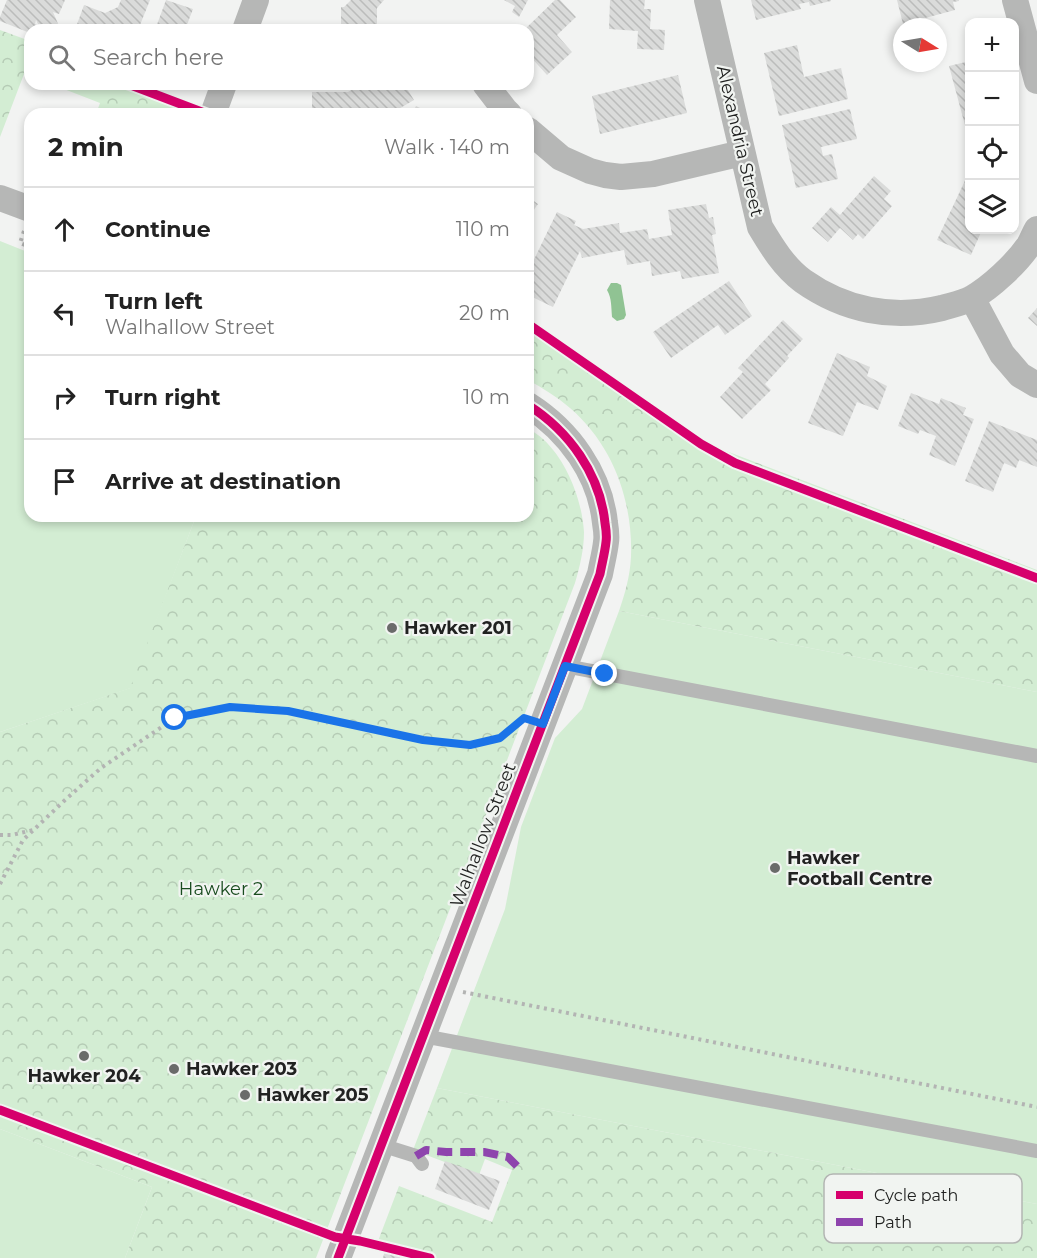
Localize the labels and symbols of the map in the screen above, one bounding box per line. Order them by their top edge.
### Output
north arrow [893,18,947,72]
street label: Alexandria Street [712,63,768,219]
place label: Hawker 201 [404,617,512,639]
marker: Hawker 201 [385,621,399,635]
route end [591,660,617,686]
route start [161,704,187,730]
street label: Walhallow Street [445,760,521,910]
place label: Hawker Football Centre [787,847,932,890]
marker: Hawker Football Centre [768,861,782,875]
park label: Hawker 2 [179,878,263,900]
marker: Hawker 204 [77,1049,91,1063]
place label: Hawker 203 [186,1058,298,1080]
marker: Hawker 203 [167,1062,181,1076]
place label: Hawker 204 [27,1065,141,1087]
place label: Hawker 205 [257,1084,369,1106]
marker: Hawker 205 [238,1088,252,1102]
legend [824,1174,1022,1243]
text: Cycle path [874,1186,958,1205]
text: Path [874,1213,912,1232]

